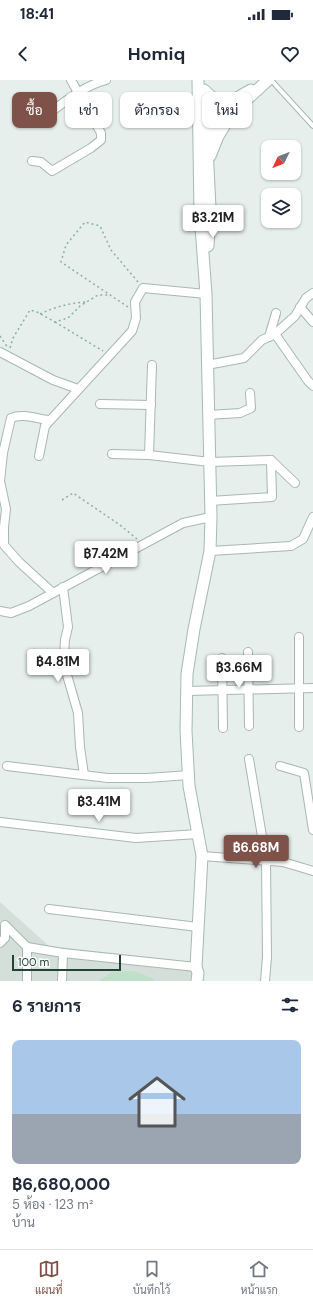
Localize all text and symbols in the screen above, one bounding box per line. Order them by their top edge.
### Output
text: 18:41 [20,4,54,24]
text: Homiq [128,42,185,66]
icon: back [12,43,34,65]
icon: heart [279,43,301,65]
chip: ซื้อ [12,92,57,128]
chip: เช่า [65,92,112,128]
chip: ตัวกรอง [120,92,194,128]
chip: ใหม่ [202,92,252,128]
north arrow [261,140,301,180]
map controls [261,140,301,228]
button: layers [261,188,301,228]
pin: ฿3.21M [180,205,246,239]
text: ฿3.21M [192,209,234,226]
pin: ฿7.42M [73,541,139,575]
text: ฿7.42M [84,545,128,562]
pin: ฿4.81M [25,649,91,683]
text: ฿4.81M [36,653,80,670]
pin: ฿3.66M [206,655,272,689]
text: ฿3.66M [216,659,262,676]
pin: ฿3.41M [66,789,132,823]
text: ฿3.41M [77,793,121,810]
pin: ฿6.68M [223,835,289,869]
text: ฿6.68M [233,839,279,856]
scale bar [12,953,121,972]
text: 100 m [18,955,49,969]
icon: filters [279,994,301,1016]
text: 6 รายการ [12,995,81,1017]
icon: home [121,1066,193,1138]
text: ฿6,680,000 [12,1173,110,1195]
text: 5 ห้อง · 123 m² [12,1196,93,1213]
text: บ้าน [12,1214,35,1231]
tab: แผนที่ [35,1258,63,1297]
tab: บันทึกไว้ [133,1258,170,1297]
tab: หน้าแรก [241,1258,278,1297]

